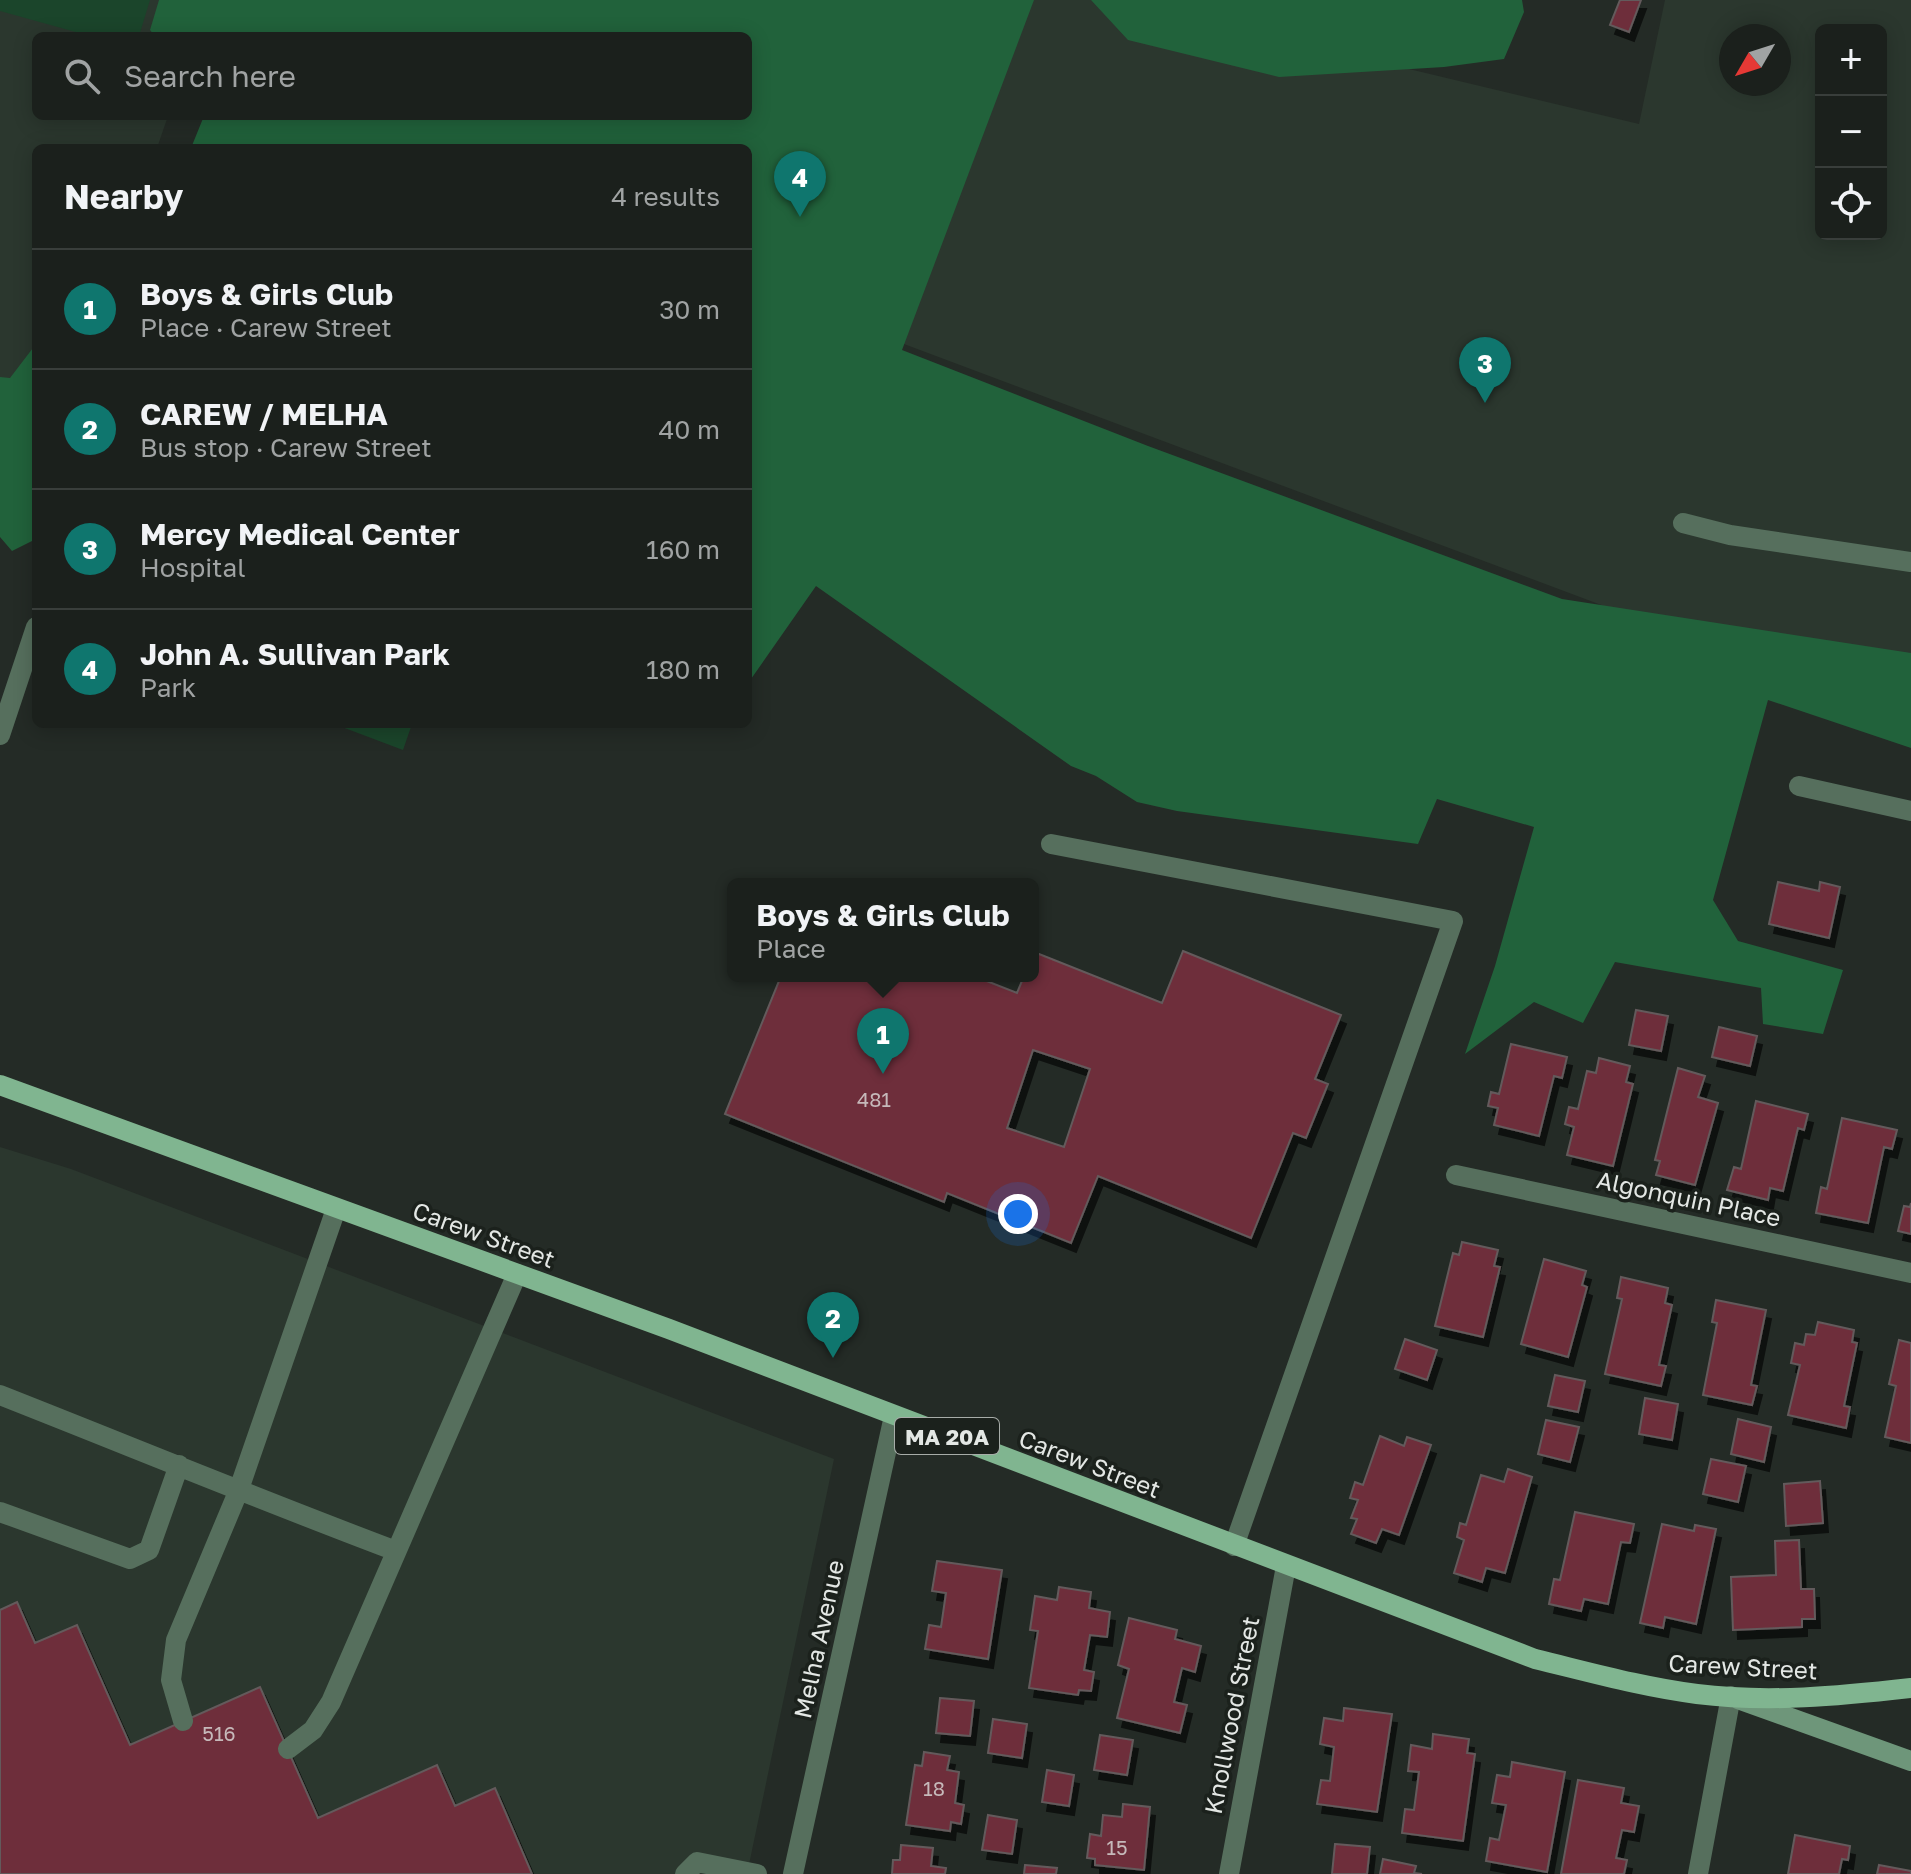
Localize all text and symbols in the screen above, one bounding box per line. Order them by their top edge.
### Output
north arrow [1719,24,1791,96]
map controls [1815,24,1887,240]
button: + [1815,24,1887,96]
search box [32,32,752,120]
icon: search [60,54,104,98]
text: Search here [124,58,296,94]
button: − [1815,96,1887,168]
pin: 4 [774,151,826,217]
button: locate [1815,168,1887,240]
text: Nearby [64,176,184,216]
text: 4 results [611,181,720,212]
text: Boys & Girls Club [140,276,393,312]
text: 1 [83,294,97,325]
text: 30 m [659,294,720,325]
text: Place · Carew Street [140,312,392,343]
pin: 3 [1459,337,1511,403]
text: CAREW / MELHA [140,396,388,432]
text: 2 [82,414,98,445]
text: 40 m [659,414,720,445]
text: Bus stop · Carew Street [140,432,432,463]
text: Mercy Medical Center [140,516,460,552]
text: 3 [82,534,98,565]
text: 160 m [646,534,720,565]
text: Hospital [140,552,246,583]
text: John A. Sullivan Park [140,636,450,672]
text: 4 [82,654,98,685]
text: 180 m [646,654,720,685]
text: Park [140,672,196,703]
popup [727,878,1039,982]
text: Boys & Girls Club [756,897,1010,933]
text: Place [756,933,826,964]
pin: 1 [857,1008,909,1074]
house number: 481 [857,1087,891,1111]
street label: Algonquin Place [1594,1164,1784,1232]
your location [998,1194,1038,1234]
street label: Carew Street [409,1195,559,1273]
pin: 2 [807,1292,859,1358]
road number: MA 20A [895,1418,999,1454]
street label: Carew Street [1015,1423,1165,1503]
street label: Melha Avenue [787,1557,849,1721]
street label: Knollwood Street [1198,1614,1264,1816]
street label: Carew Street [1668,1648,1818,1684]
house number: 516 [202,1721,236,1745]
house number: 18 [923,1776,945,1800]
house number: 15 [1106,1835,1128,1859]

